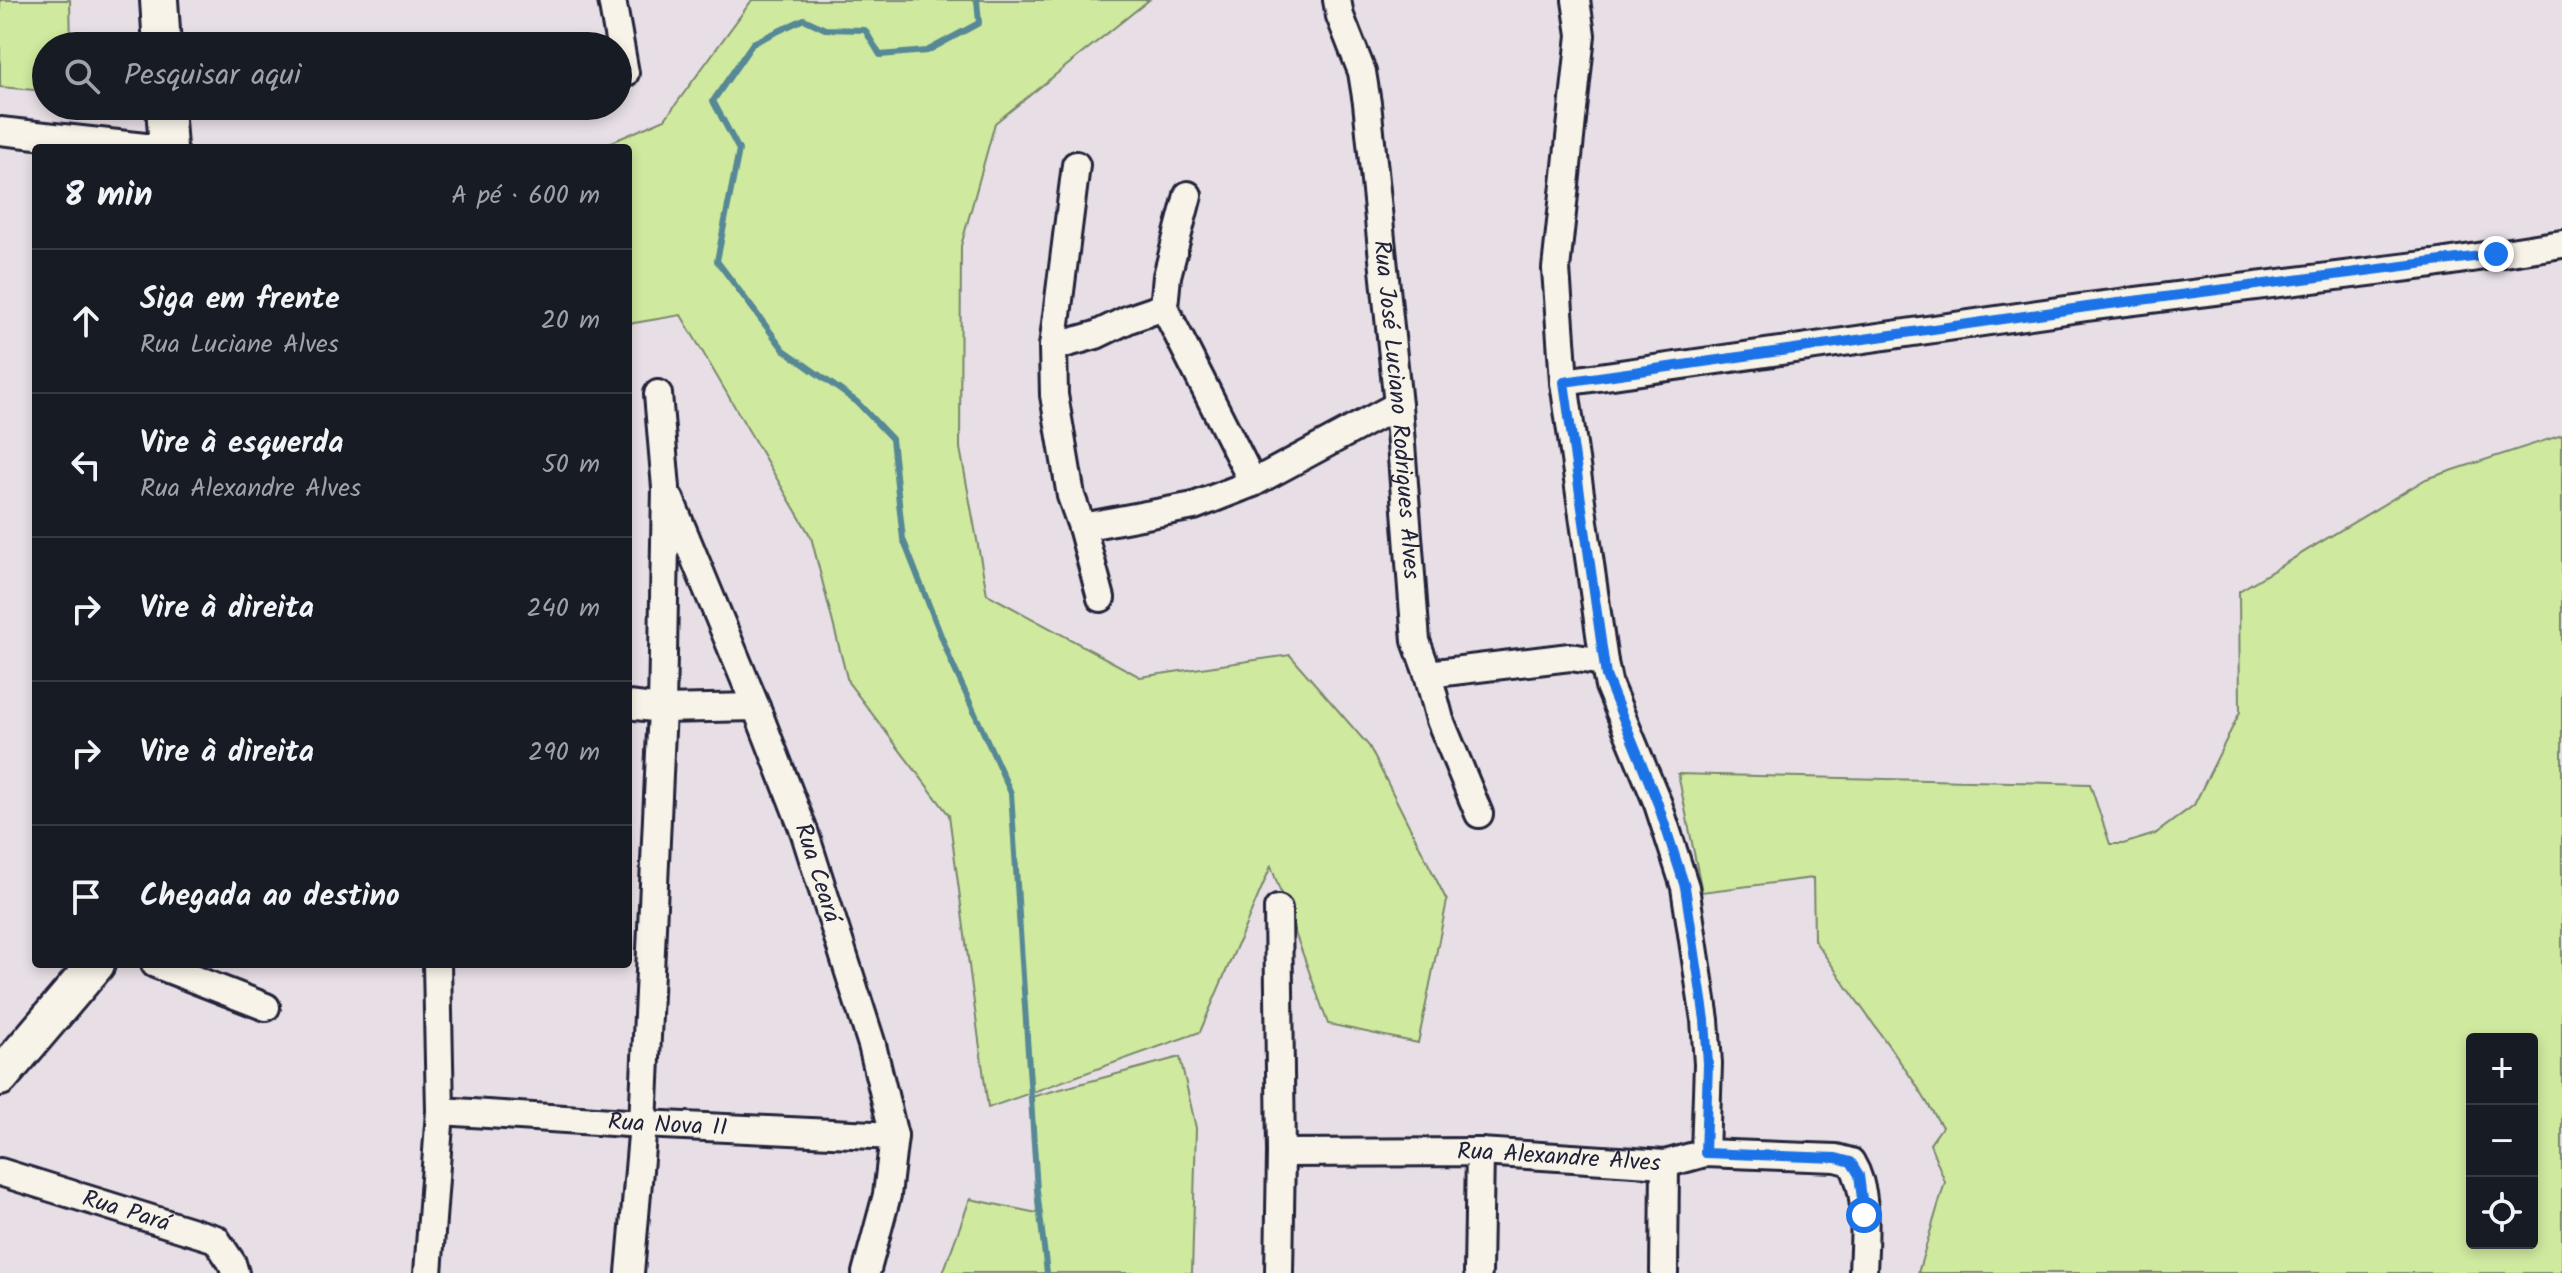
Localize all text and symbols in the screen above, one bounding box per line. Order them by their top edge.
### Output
search box [32,32,632,120]
text: Pesquisar aqui [124,52,301,100]
icon: search [60,54,104,98]
text: 8 min [64,169,153,223]
text: A pé · 600 m [451,175,600,217]
route end [2478,236,2514,272]
street label: Rua José Luciano Rodrigues Alves [1362,238,1431,581]
text: Siga em frente [140,276,340,324]
icon: ahead [64,299,108,343]
text: 20 m [541,300,600,342]
text: Rua Luciane Alves [140,324,339,366]
text: Vire à esquerda [140,420,344,468]
icon: left [64,443,108,487]
text: 50 m [542,444,600,486]
text: Rua Alexandre Alves [140,468,361,510]
text: Vire à direita [140,585,314,633]
icon: right [64,587,108,631]
text: 240 m [526,588,600,630]
text: Vire à direita [140,729,314,777]
icon: right [64,731,108,775]
text: 290 m [528,732,600,774]
street label: Rua Ceará [783,817,852,930]
text: Chegada ao destino [140,873,400,921]
icon: arrive [64,875,108,919]
map controls [2466,1033,2538,1249]
button: + [2466,1033,2538,1105]
street label: Rua Nova II [607,1102,728,1148]
button: − [2466,1105,2538,1177]
street label: Rua Alexandre Alves [1457,1132,1662,1183]
button: locate [2466,1177,2538,1249]
street label: Rua Pará [77,1179,177,1244]
route start [1846,1197,1882,1233]

